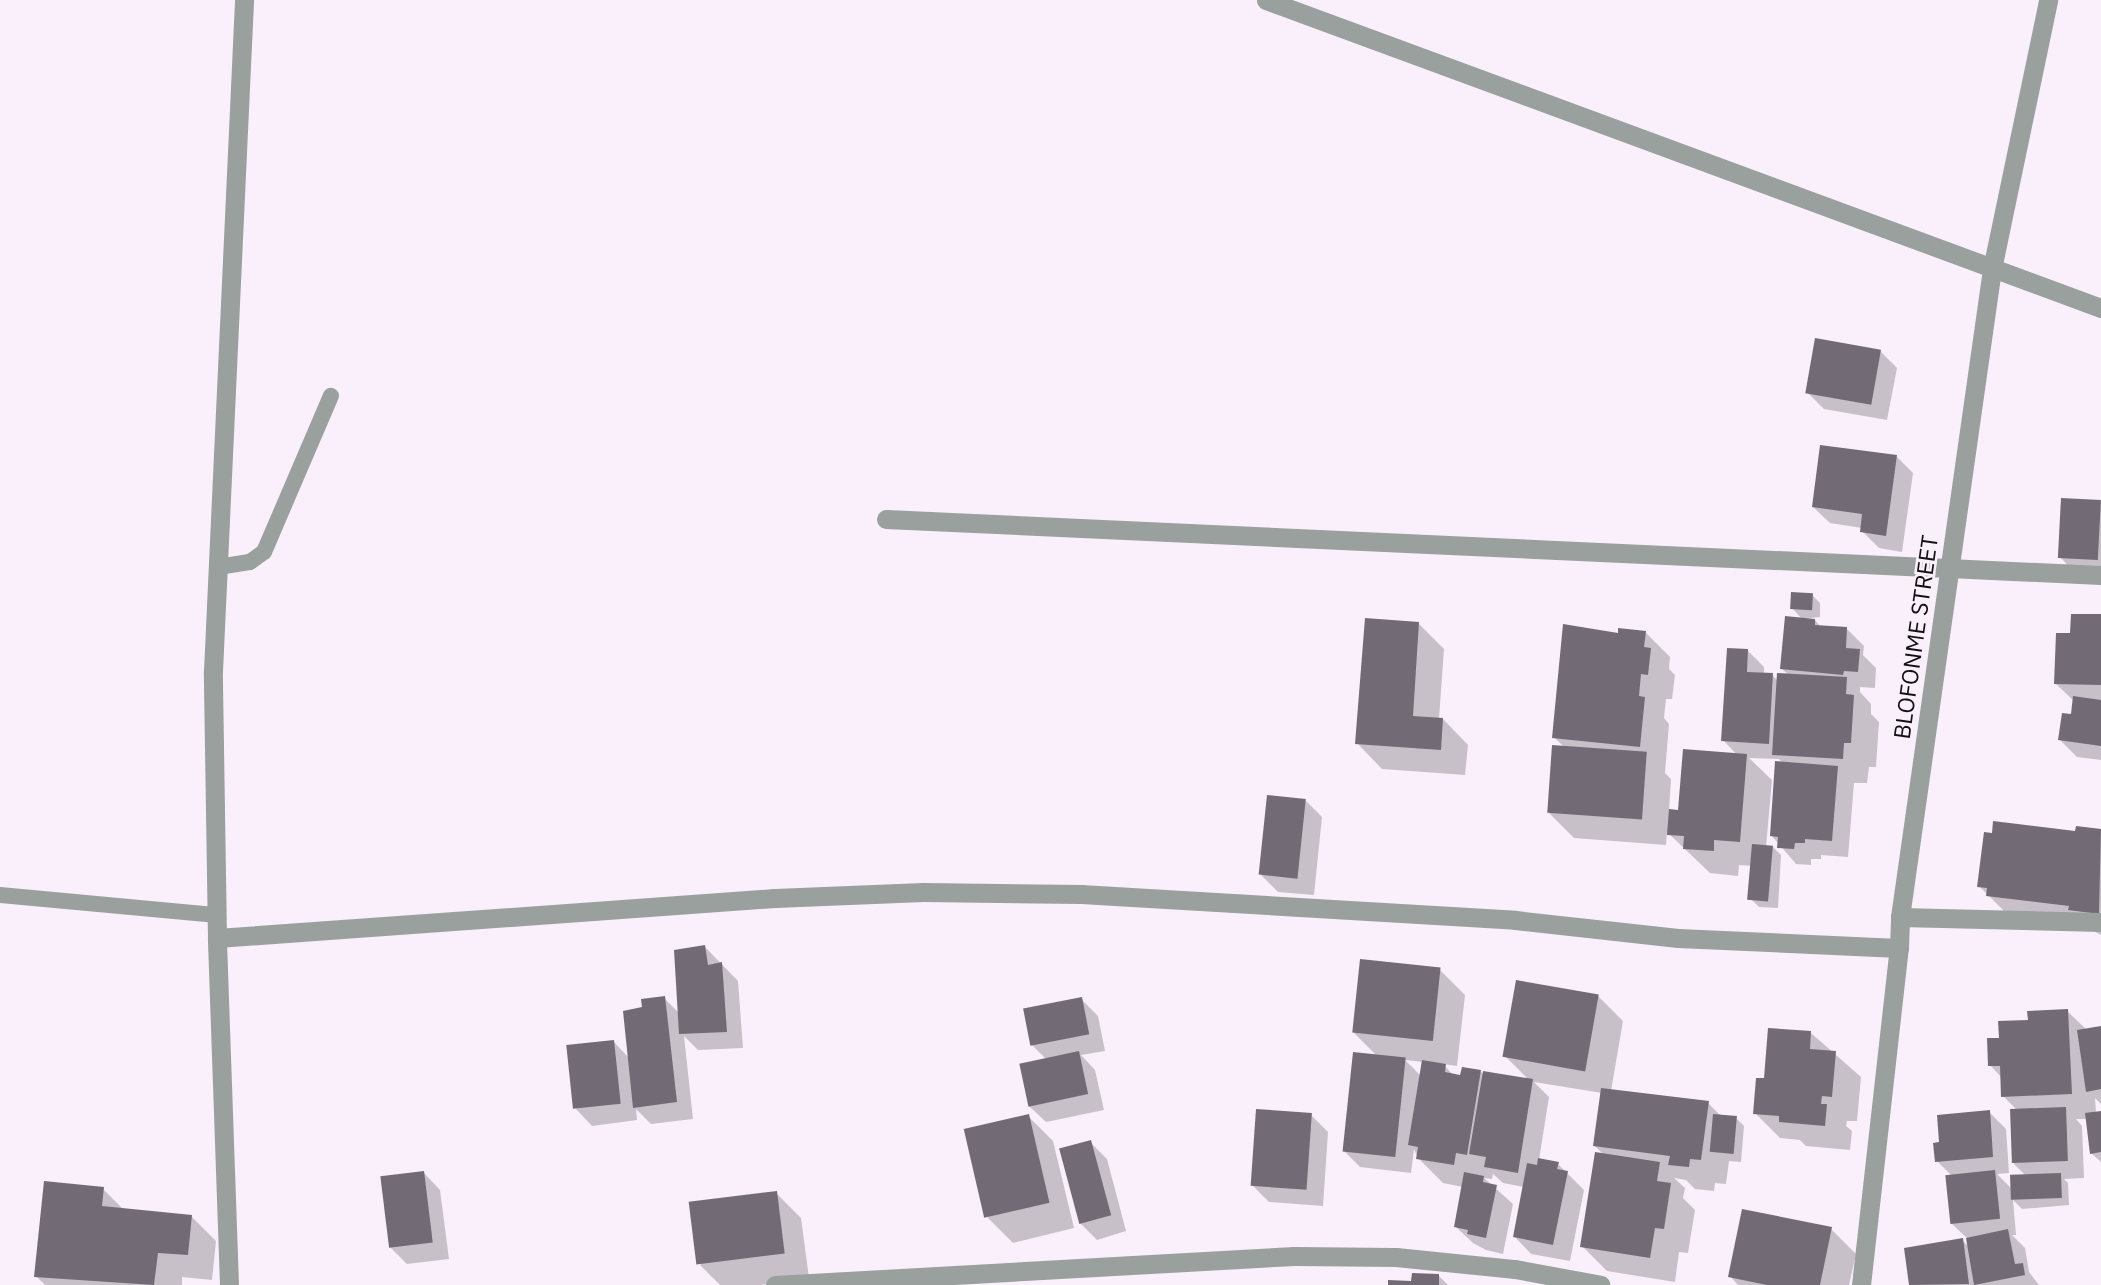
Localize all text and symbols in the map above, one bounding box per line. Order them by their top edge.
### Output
street label: BLOFONME STREET [1887,533,1943,741]

